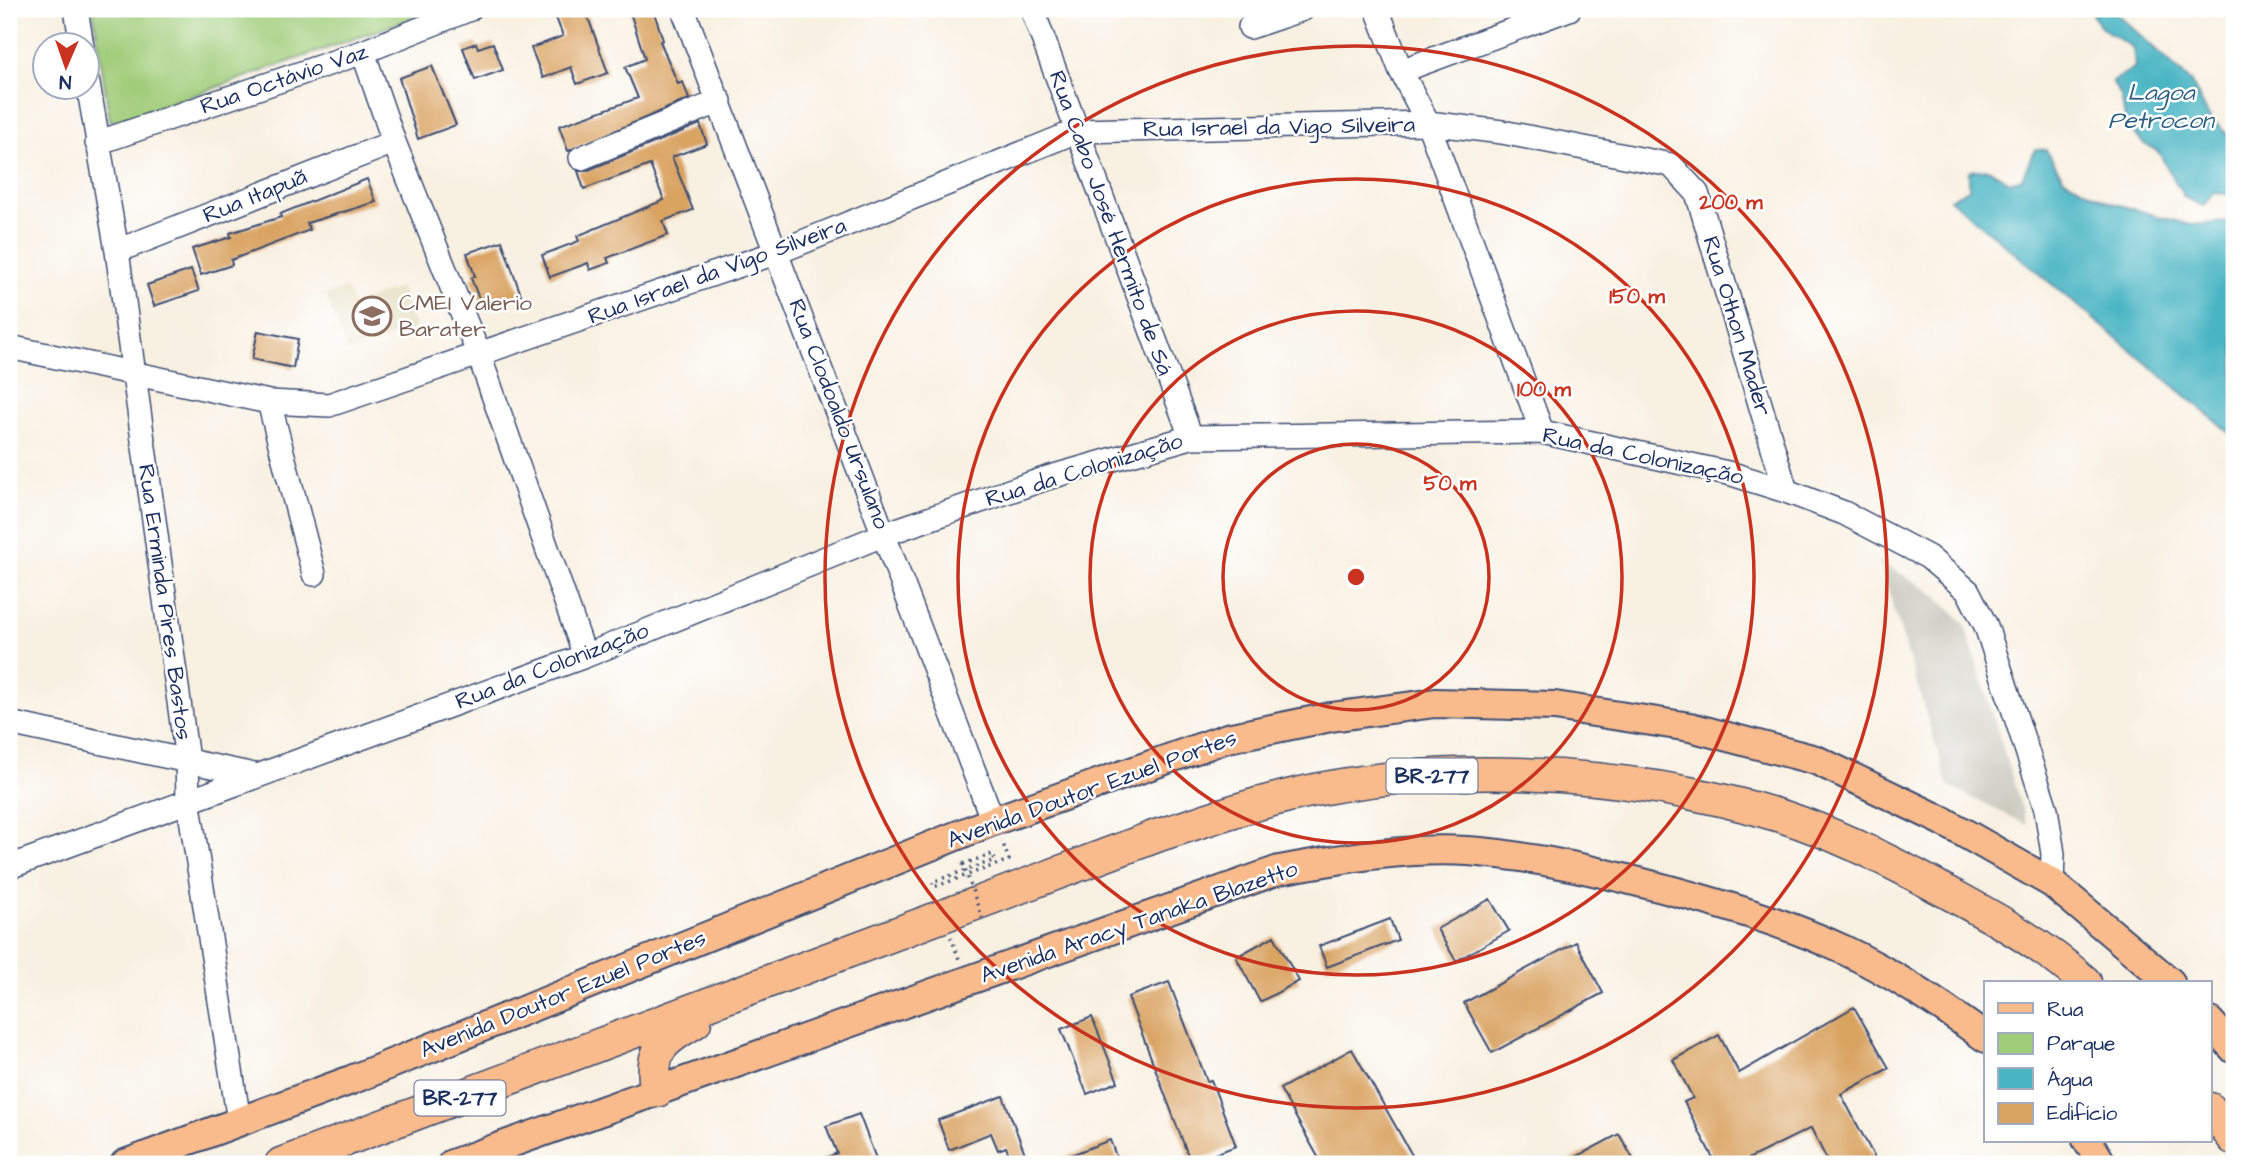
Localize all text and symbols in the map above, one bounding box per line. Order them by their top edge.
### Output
north arrow [32,32,102,102]
street label: Rua Octávio Vaz [196,35,373,123]
street label: Rua Cabo José Hermito de Sá [1041,66,1181,380]
text: N [59,68,72,95]
water label: Lagoa Petrocon [2108,76,2216,138]
street label: Rua Israel da Vigo Silveira [1143,109,1416,146]
street label: Rua Itapuã [198,161,312,231]
text: 200 m [1698,188,1763,217]
street label: Rua Israel da Vigo Silveira [584,209,851,334]
street label: Rua Othon Mader [1694,232,1780,420]
text: 150 m [1609,282,1665,311]
place label: CMEI Valerio Barater [399,287,532,345]
street label: Rua Clodoaldo Ursulano [780,294,898,534]
school or university icon: CMEI Valerio Barater [351,295,393,337]
text: 100 m [1517,375,1572,404]
street label: Rua da Colonização [1540,419,1747,493]
street label: Rua da Colonização [981,425,1187,515]
street label: Rua Erminda Pires Bastos [130,462,200,742]
text: 50 m [1424,469,1477,498]
centre of rings [1344,565,1368,589]
street label: Rua da Colonização [451,614,653,718]
street label: Avenida Doutor Ezuel Portes [943,722,1241,856]
road number: BR-277 [1386,758,1478,794]
street label: Avenida Aracy Tanaka Blazetto [976,853,1302,992]
street label: Avenida Doutor Ezuel Portes [415,922,711,1066]
legend [1984,981,2212,1142]
text: Rua [2047,995,2084,1024]
text: Parque [2047,1029,2115,1058]
text: Água [2047,1065,2093,1096]
road number: BR-277 [414,1080,505,1116]
text: Edifício [2047,1099,2117,1128]

